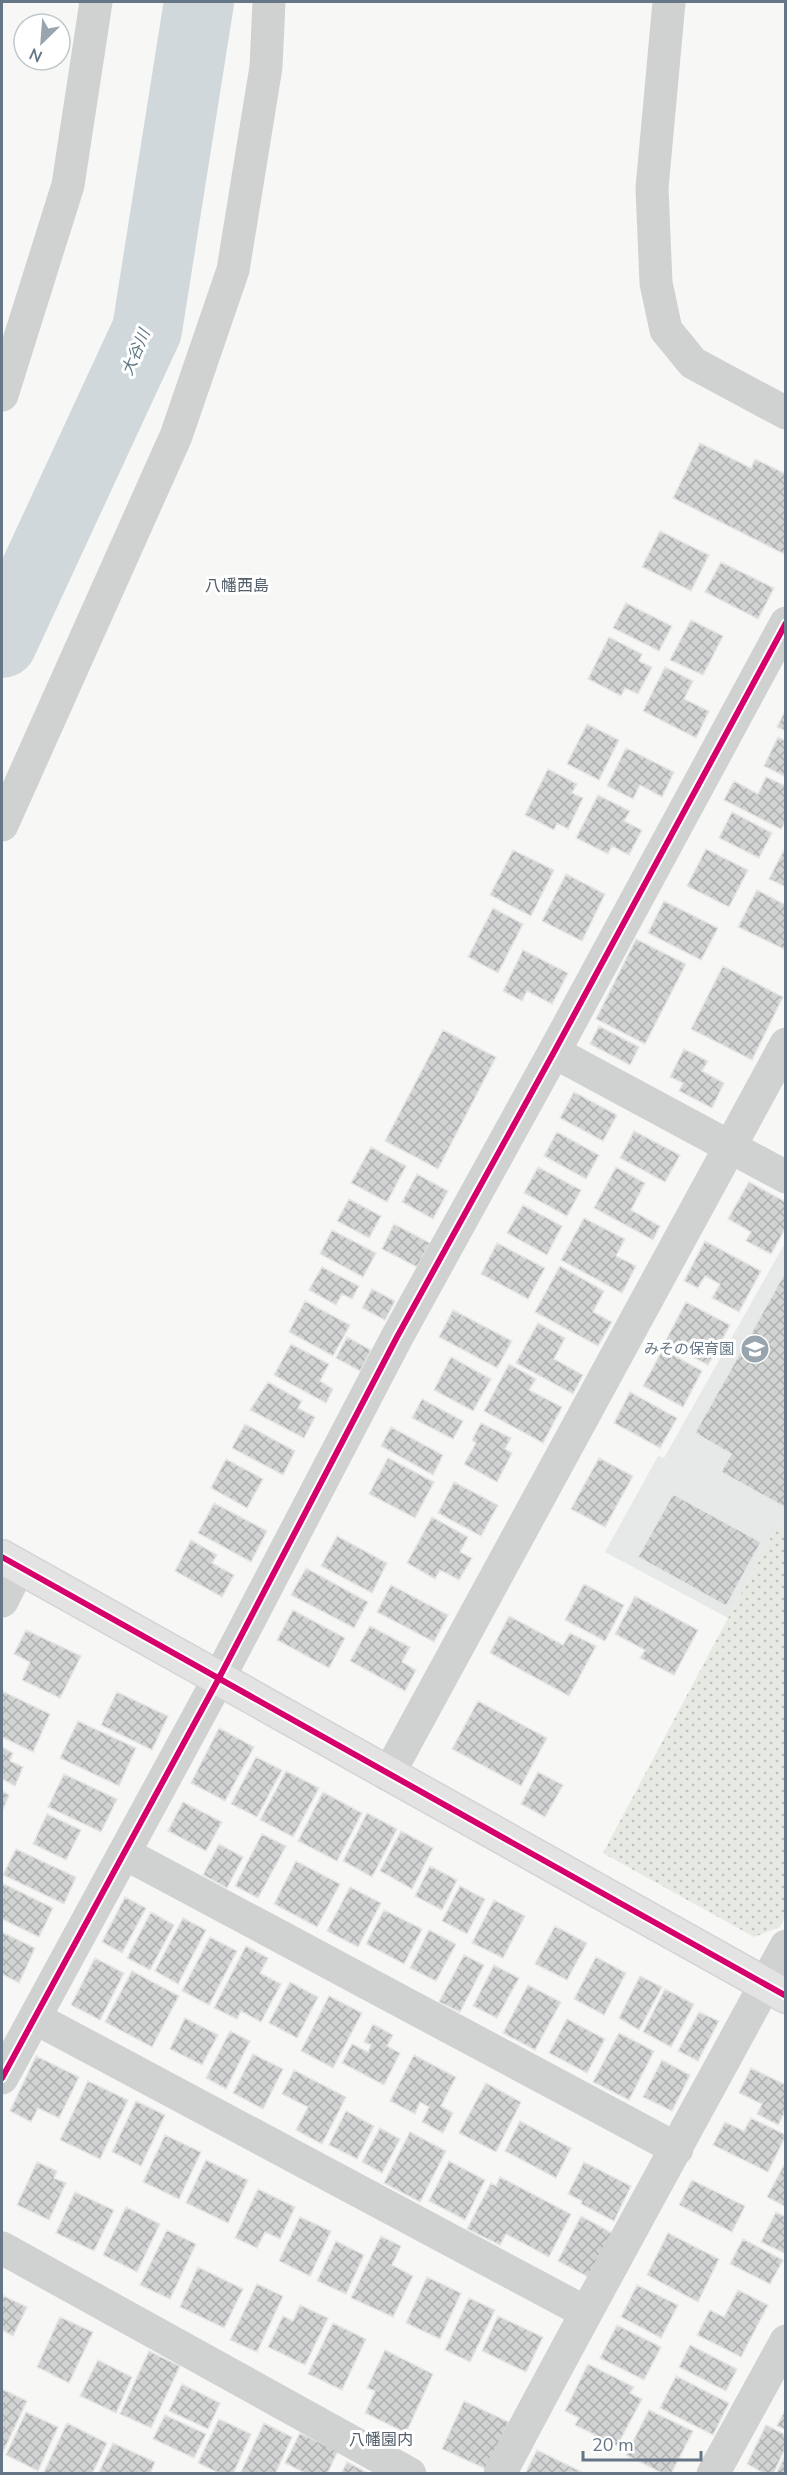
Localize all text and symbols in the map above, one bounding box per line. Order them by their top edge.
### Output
north arrow [12,12,72,72]
text: N [26,42,46,67]
water label: 大谷川 [116,324,156,379]
district label: 八幡西島 [205,575,269,597]
school or university icon: みその保育園 [739,1333,771,1365]
place label: みその保育園 [644,1339,734,1359]
scale bar [583,2424,702,2462]
district label: 八幡園内 [349,2429,413,2451]
text: 20 m [592,2433,634,2457]

